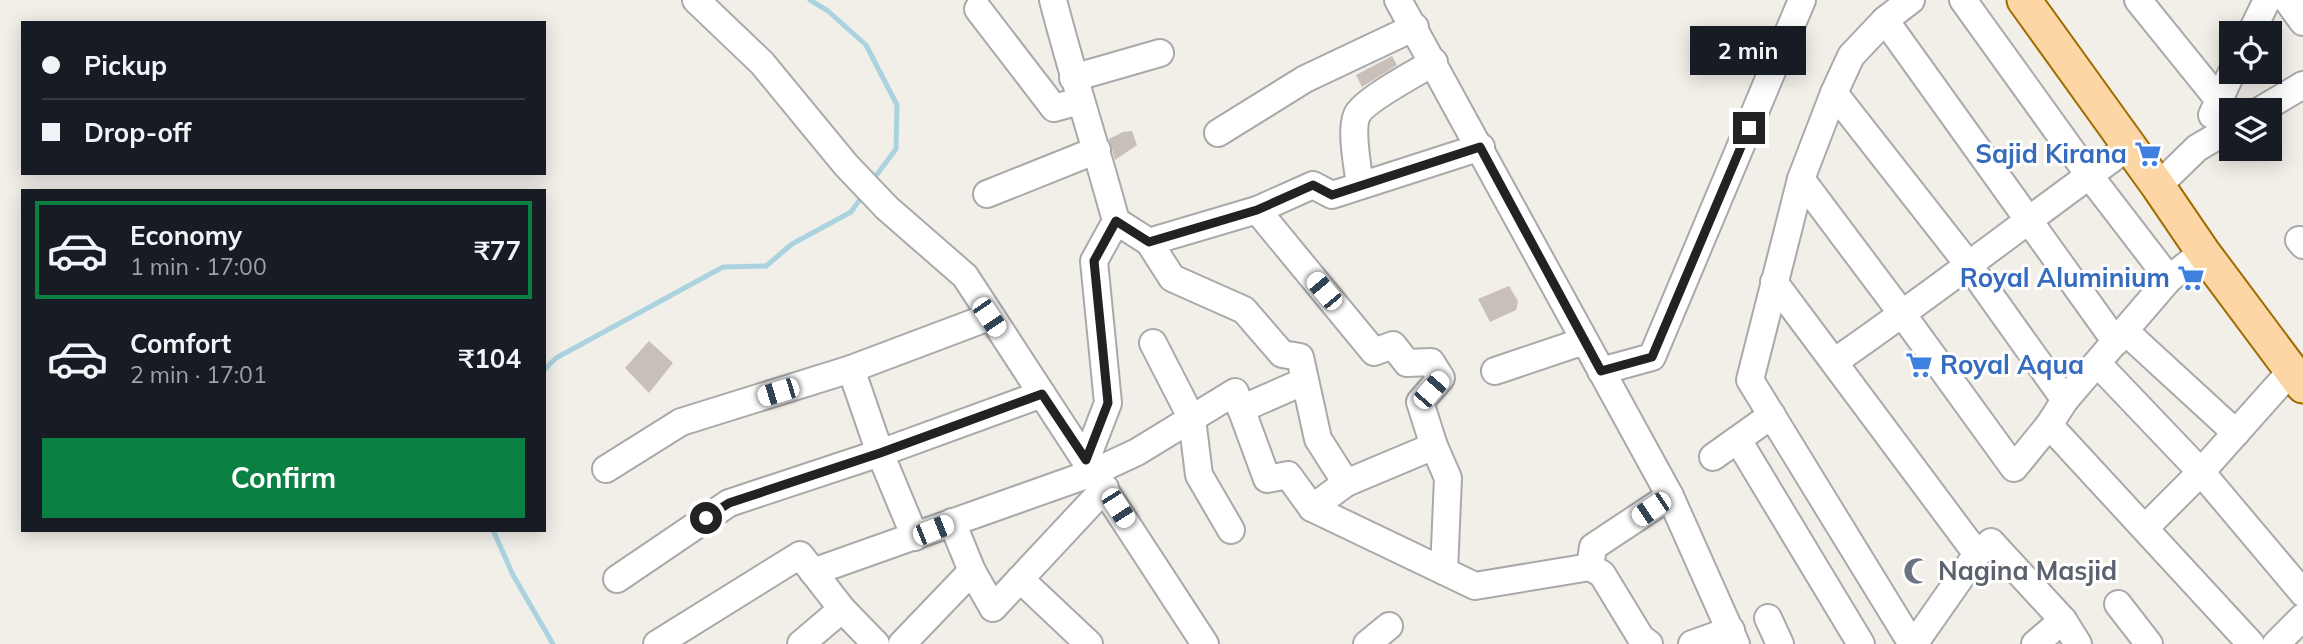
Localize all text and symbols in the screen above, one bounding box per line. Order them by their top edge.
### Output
map controls [2219,21,2282,161]
button: locate [2219,21,2282,84]
callout: 2 min [1691,26,1807,76]
text: 2 min [1718,36,1778,65]
text: Pickup [84,49,167,82]
button: layers [2219,98,2282,161]
route end [1733,112,1765,144]
text: Drop-off [84,116,191,149]
place label: Sajid Kirana [1975,137,2127,170]
supermarket icon: Sajid Kirana [2133,139,2163,169]
icon: car [46,219,109,282]
text: Economy [130,219,242,252]
text: ₹77 [474,234,521,267]
text: 1 min · 17:00 [130,252,267,281]
place label: Royal Aluminium [1960,261,2170,294]
supermarket icon: Royal Aluminium [2176,263,2206,293]
car [1303,268,1346,314]
car [969,294,1010,340]
icon: car [46,327,109,390]
text: Comfort [130,327,231,360]
text: ₹104 [459,342,521,375]
place label: Royal Aqua [1940,348,2084,381]
supermarket icon: Royal Aqua [1904,350,1934,380]
text: 2 min · 17:01 [130,360,267,389]
car [1410,367,1453,413]
car [755,376,802,408]
button: Confirm [42,438,525,518]
car [1098,485,1139,531]
car [1628,489,1675,529]
route start [690,502,722,534]
car [910,512,957,548]
place label: Nagina Masjid [1938,554,2117,587]
mosque icon: Nagina Masjid [1902,556,1932,586]

